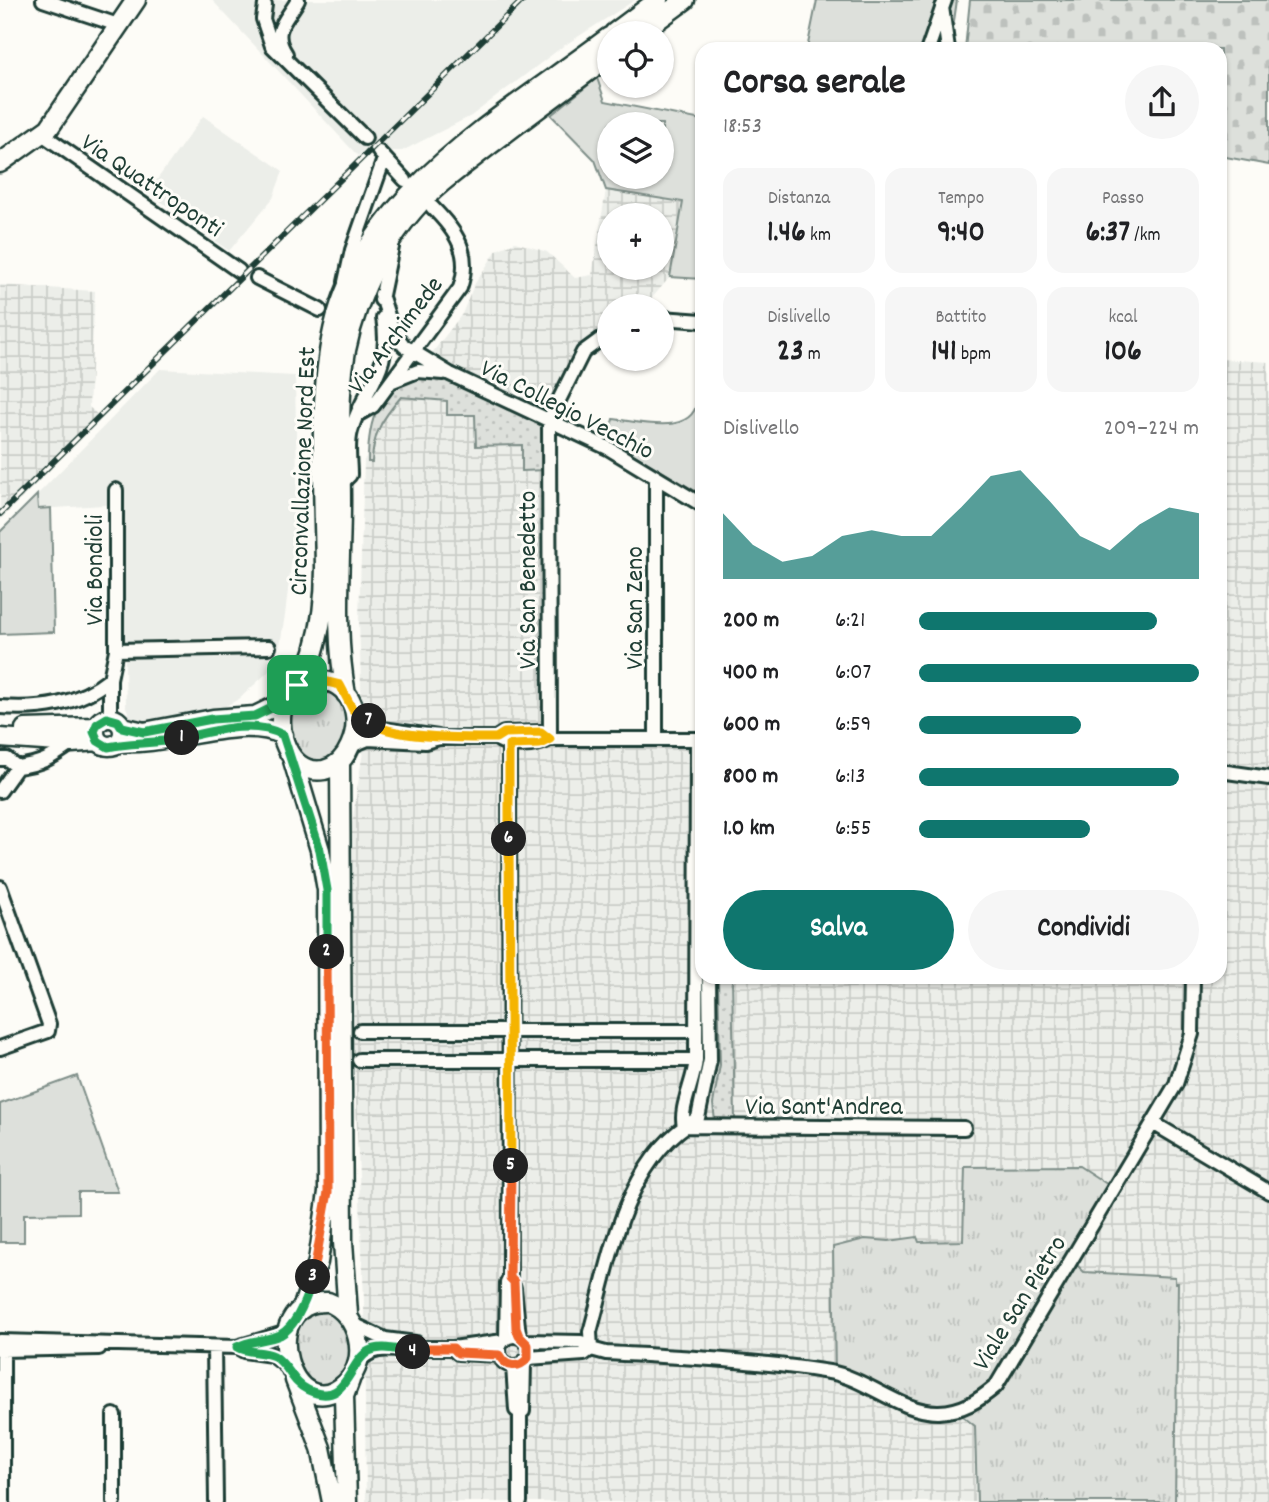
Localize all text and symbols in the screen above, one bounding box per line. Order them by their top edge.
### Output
map controls [597,21,674,371]
button: locate [597,21,674,98]
text: Corsa serale [723,57,906,112]
button: share [1125,65,1199,139]
text: 18:53 [723,111,762,144]
button: layers [597,112,674,189]
street label: Via Quattroponti [73,126,230,248]
text: Distanza [768,186,830,213]
text: Tempo [938,186,984,213]
text: Passo [1102,186,1144,213]
button: + [597,203,674,280]
text: 1.46 [767,213,806,256]
text: 9:40 [937,213,985,256]
text: 6:37 [1085,213,1130,256]
text: km [806,223,831,250]
text: /km [1130,223,1161,250]
street label: Via Archimede [340,269,453,403]
button: − [597,294,674,371]
text: Dislivello [767,305,831,332]
text: Battito [936,305,986,332]
text: kcal [1109,305,1137,332]
text: 23 [777,332,804,375]
text: 141 [931,332,957,375]
text: 106 [1104,332,1142,375]
text: m [804,342,821,369]
text: bpm [957,342,991,369]
street label: Circonvallazione Nord Est [282,346,327,596]
street label: Via Collegio Vecchio [473,351,660,471]
text: Dislivello [723,413,799,446]
text: 209–224 m [1104,413,1199,446]
street label: Via San Benedetto [511,491,548,669]
street label: Via Bondioli [78,514,115,625]
street label: Via San Zeno [618,546,655,670]
text: 200 m [723,605,779,638]
text: 6:21 [835,605,865,638]
pin [267,655,327,715]
text: 400 m [723,657,779,690]
text: 6:07 [835,657,871,690]
icon: arrive [278,666,316,704]
pin: 7 [352,704,386,738]
text: 7 [365,707,372,734]
text: 600 m [723,709,780,742]
text: 6:59 [835,709,871,742]
pin: 1 [164,720,200,756]
text: 1 [179,724,184,751]
text: 800 m [723,761,778,794]
text: 6:13 [835,761,865,794]
text: 1.0 km [723,813,775,846]
text: 6:55 [835,813,871,846]
pin: 6 [491,822,526,856]
text: 6 [504,825,513,852]
button: Salva [723,890,954,970]
button: Condividi [968,890,1199,970]
pin: 2 [310,934,344,970]
text: 2 [322,938,331,965]
street label: Via Sant'Andrea [745,1090,904,1127]
pin: 5 [494,1148,528,1184]
text: 5 [506,1152,515,1179]
street label: Viale San Pietro [965,1229,1077,1379]
pin: 3 [296,1260,330,1294]
text: 3 [308,1263,317,1290]
pin: 4 [396,1334,430,1370]
text: 4 [409,1338,416,1365]

